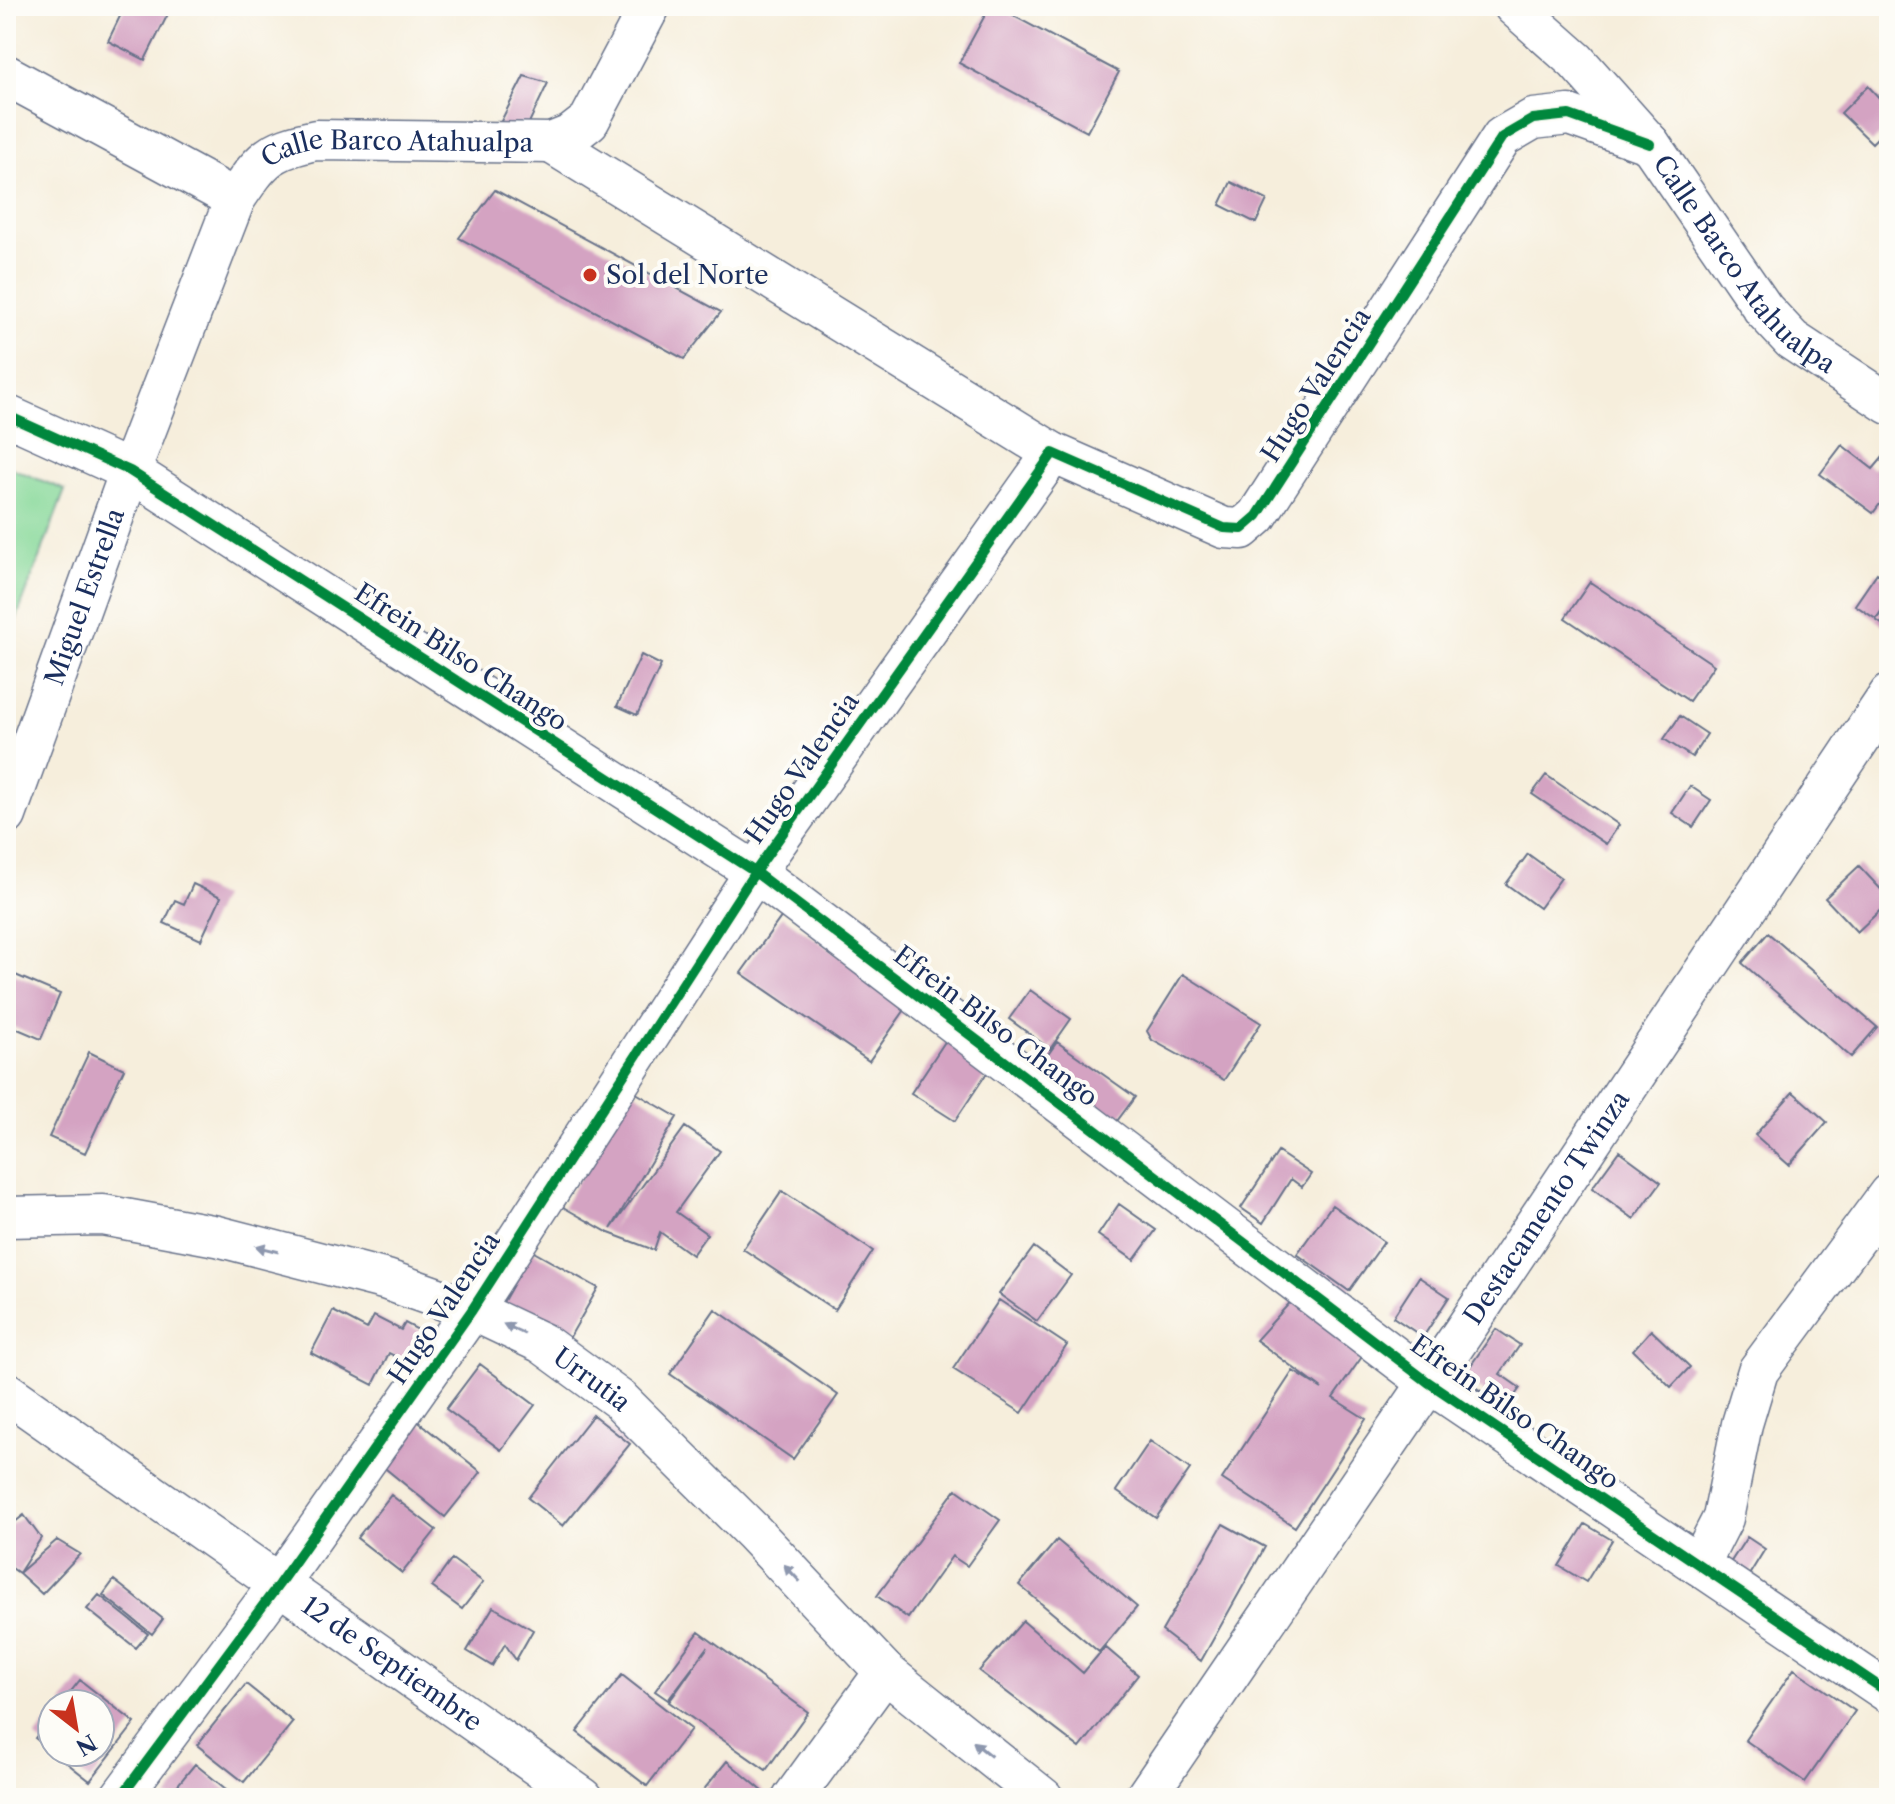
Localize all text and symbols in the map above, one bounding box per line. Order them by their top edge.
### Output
street label: Calle Barco Atahualpa [255,123,534,174]
street label: Calle Barco Atahualpa [1646,149,1842,380]
place label: Sol del Norte [606,259,769,291]
marker: Sol del Norte [581,266,599,284]
street label: Hugo Valencia [1254,302,1378,468]
street label: Miguel Estrella [38,504,131,690]
street label: Efrein Bilso Chango [349,576,573,738]
street label: Hugo Valencia [738,686,866,850]
street label: Efrein Bilso Chango [888,939,1104,1113]
street label: Destacamento Twinza [1457,1084,1636,1331]
street label: Hugo Valencia [381,1225,507,1390]
one-way arrow [255,1243,280,1255]
one-way arrow [502,1322,525,1336]
street label: Efrein Bilso Chango [1405,1328,1625,1496]
street label: Urrutia [547,1341,638,1418]
one-way arrow [783,1564,801,1583]
street label: 12 de Septiembre [296,1589,488,1738]
north arrow [36,1688,116,1768]
text: N [71,1728,101,1761]
one-way arrow [972,1742,992,1758]

